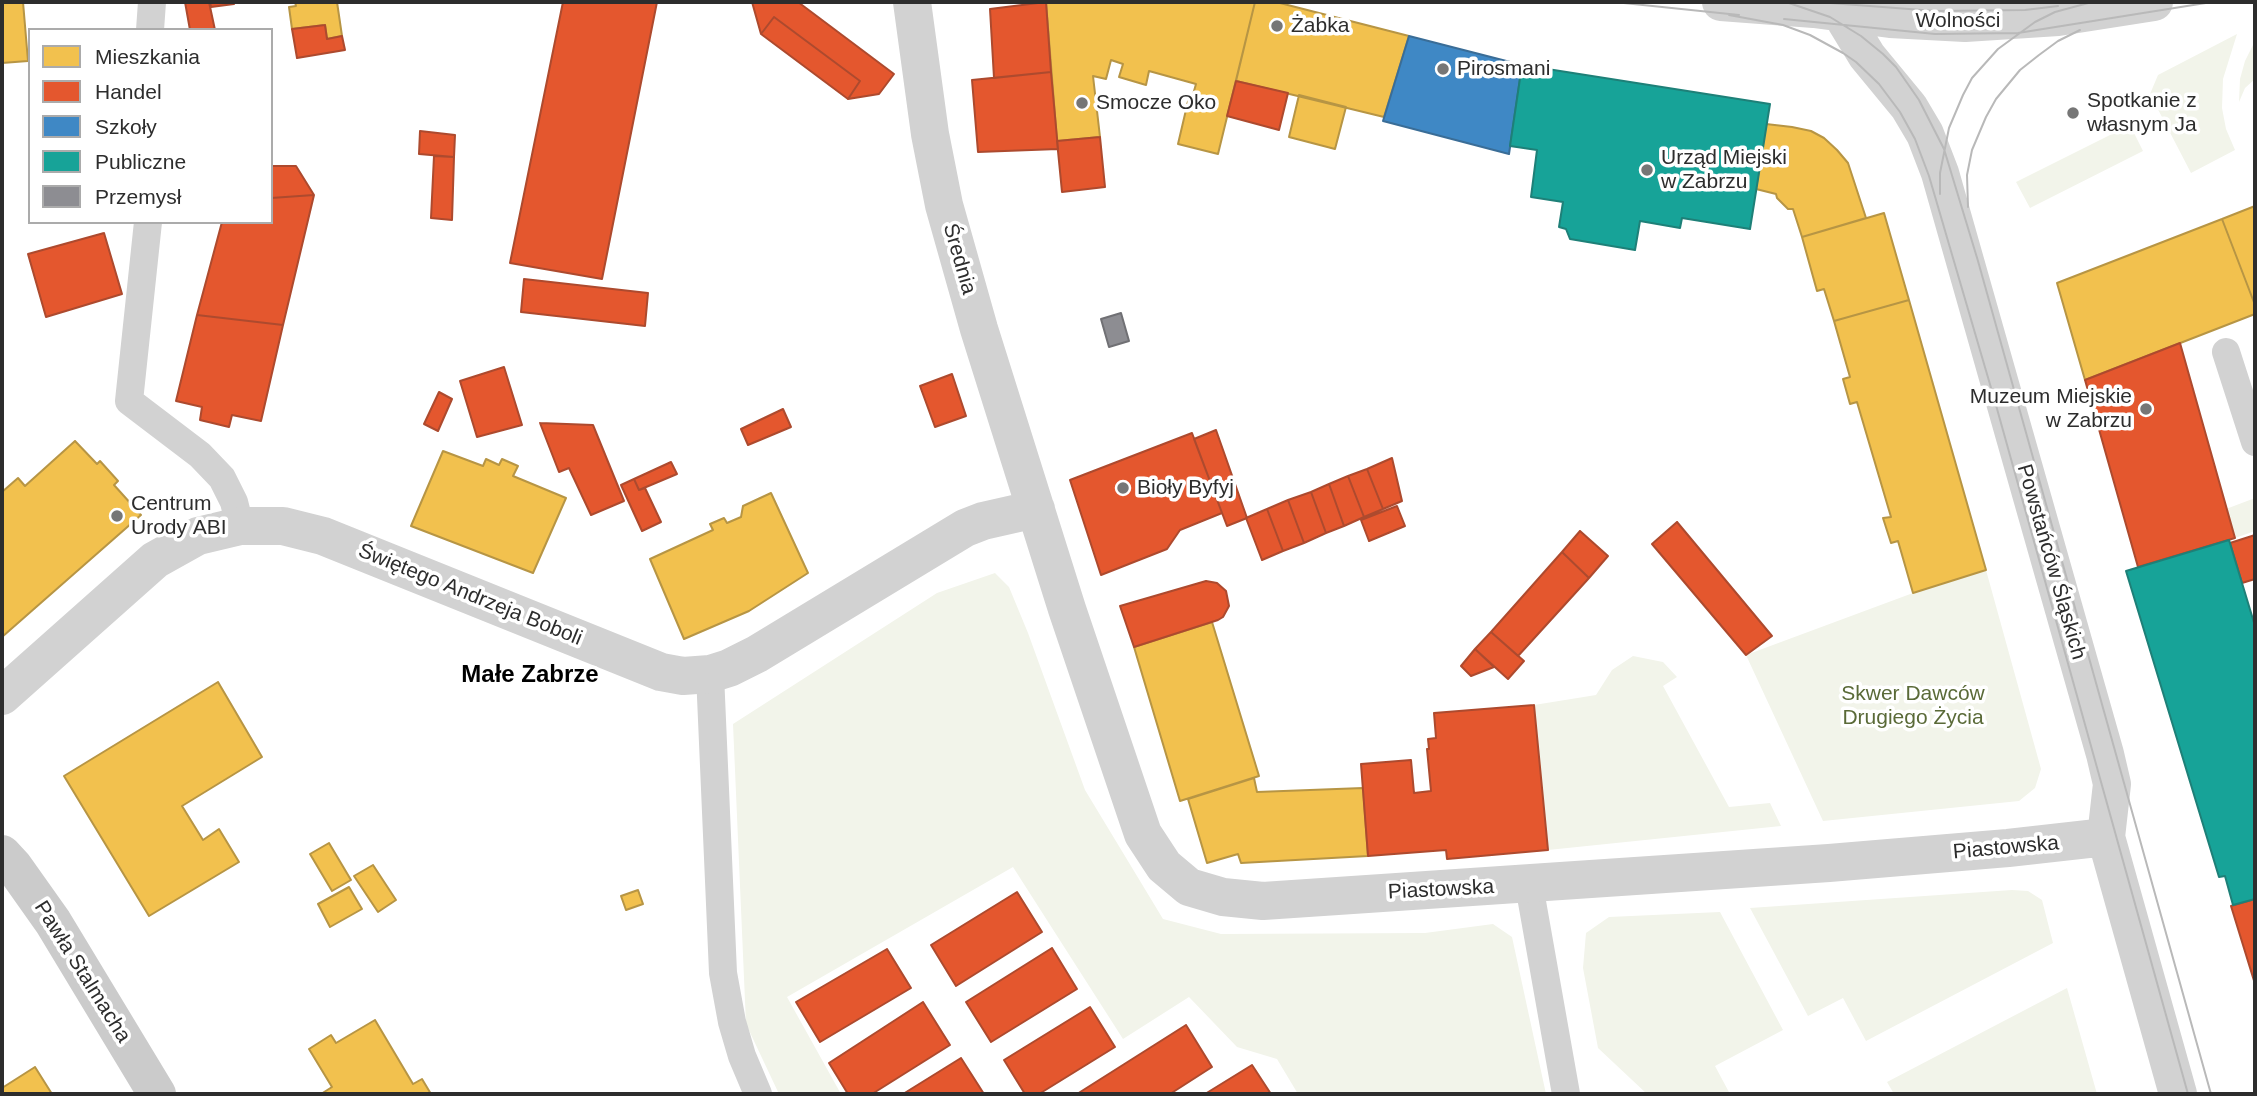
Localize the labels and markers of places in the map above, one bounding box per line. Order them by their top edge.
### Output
place label: Żabka [1291,13,1349,39]
marker: Żabka [1269,18,1285,34]
place label: Pirosmani [1457,56,1550,82]
marker: Pirosmani [1435,61,1451,77]
place label: Spotkanie z własnym Ja [2087,88,2197,138]
place label: Smocze Oko [1096,90,1216,116]
marker: Smocze Oko [1074,95,1090,111]
marker: Spotkanie z własnym Ja [2065,105,2081,121]
place label: Urząd Miejski w Zabrzu [1661,145,1787,195]
marker: Urząd Miejski w Zabrzu [1639,162,1655,178]
place label: Muzeum Miejskie w Zabrzu [1970,384,2132,434]
marker: Muzeum Miejskie w Zabrzu [2138,401,2154,417]
place label: Bioły Byfyj [1137,475,1234,501]
marker: Bioły Byfyj [1115,480,1131,496]
place label: Centrum Urody ABI [131,491,227,541]
marker: Centrum Urody ABI [109,508,125,524]

